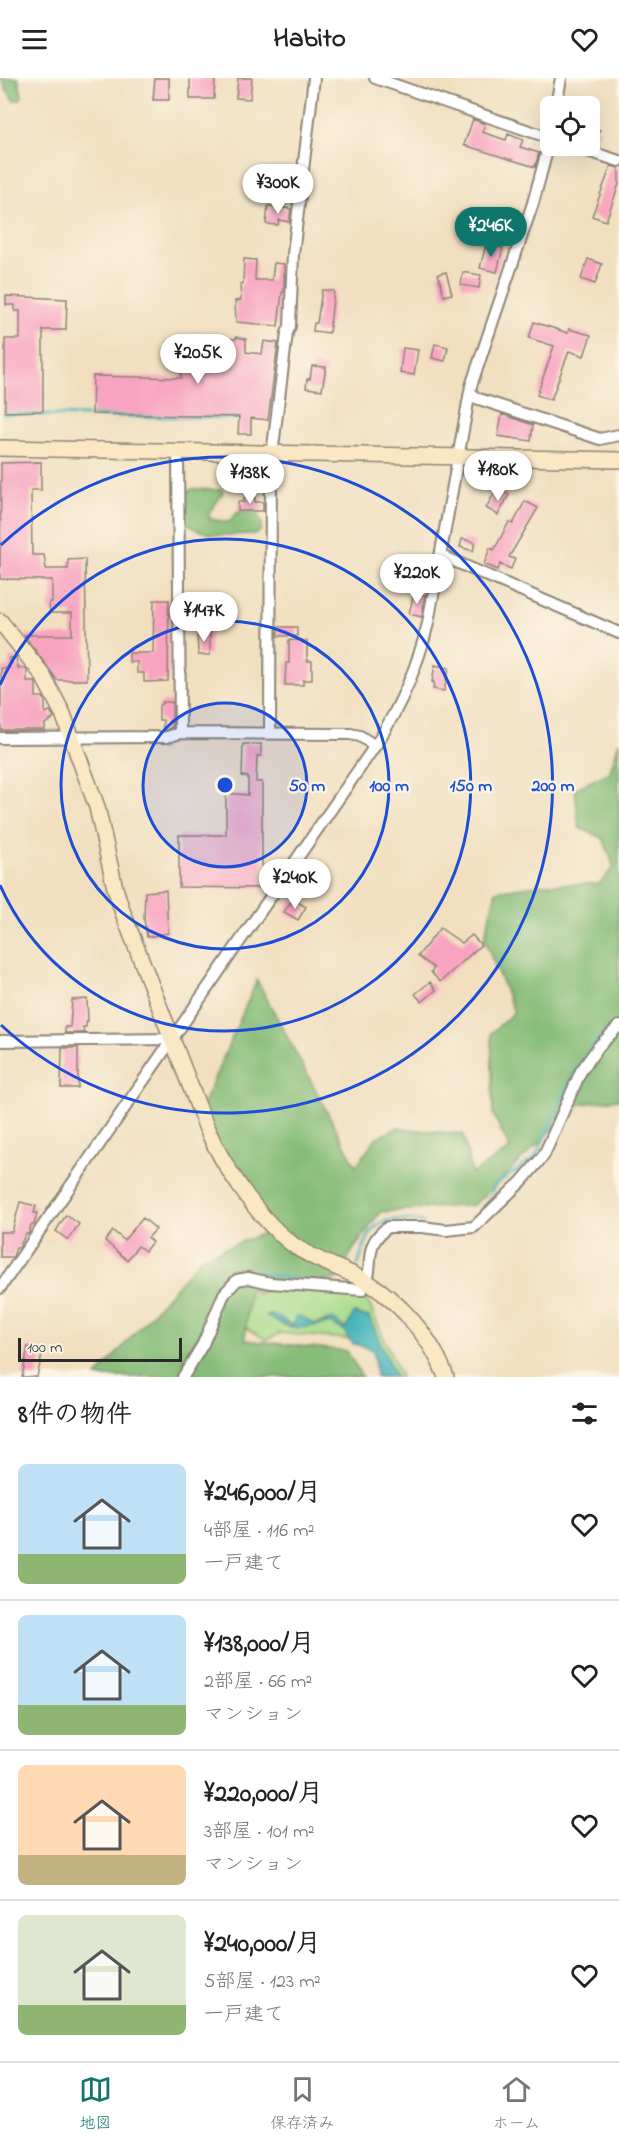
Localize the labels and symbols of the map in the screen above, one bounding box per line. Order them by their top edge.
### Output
pin: ¥300K [236,164,320,215]
pin: ¥246K [449,207,533,258]
pin: ¥205K [156,334,240,385]
pin: ¥180K [456,451,540,502]
pin: ¥138K [208,454,292,505]
pin: ¥220K [375,554,459,605]
pin: ¥147K [162,592,246,643]
text: 50 m [289,774,325,800]
text: 100 m [369,774,409,800]
text: 150 m [450,774,492,800]
text: 200 m [531,774,575,800]
centre of rings [215,775,235,795]
pin: ¥240K [253,859,337,910]
scale bar [18,1335,182,1362]

